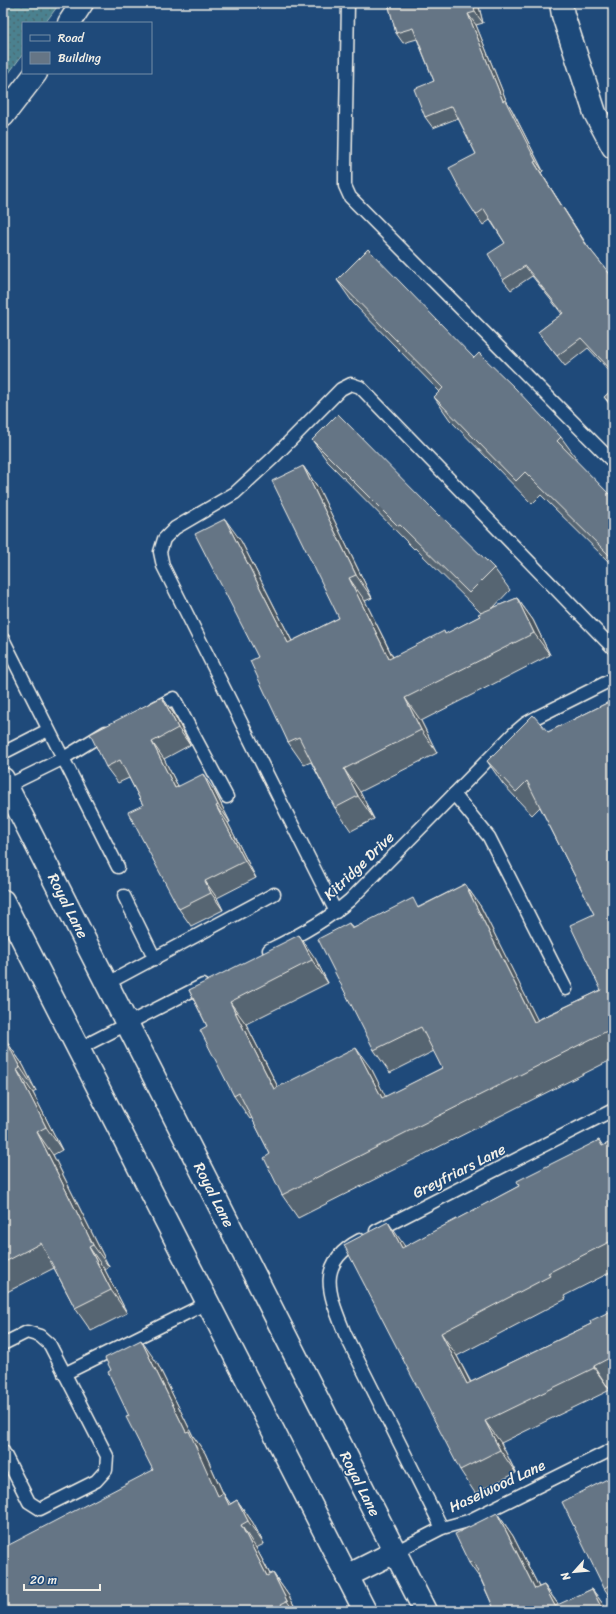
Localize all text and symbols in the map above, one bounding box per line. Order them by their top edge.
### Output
legend [22,22,152,74]
text: Road [58,27,85,49]
text: Building [58,47,101,69]
street label: Kitridge Drive [317,825,401,907]
street label: Royal Lane [40,869,96,944]
street label: Greyfriars Lane [408,1136,510,1206]
street label: Royal Lane [186,1158,242,1233]
street label: Royal Lane [332,1447,388,1522]
street label: Haselwood Lane [444,1452,550,1520]
north arrow [554,1552,594,1592]
scale bar [24,1566,100,1592]
text: N [555,1568,576,1585]
text: 20 m [30,1569,57,1591]

